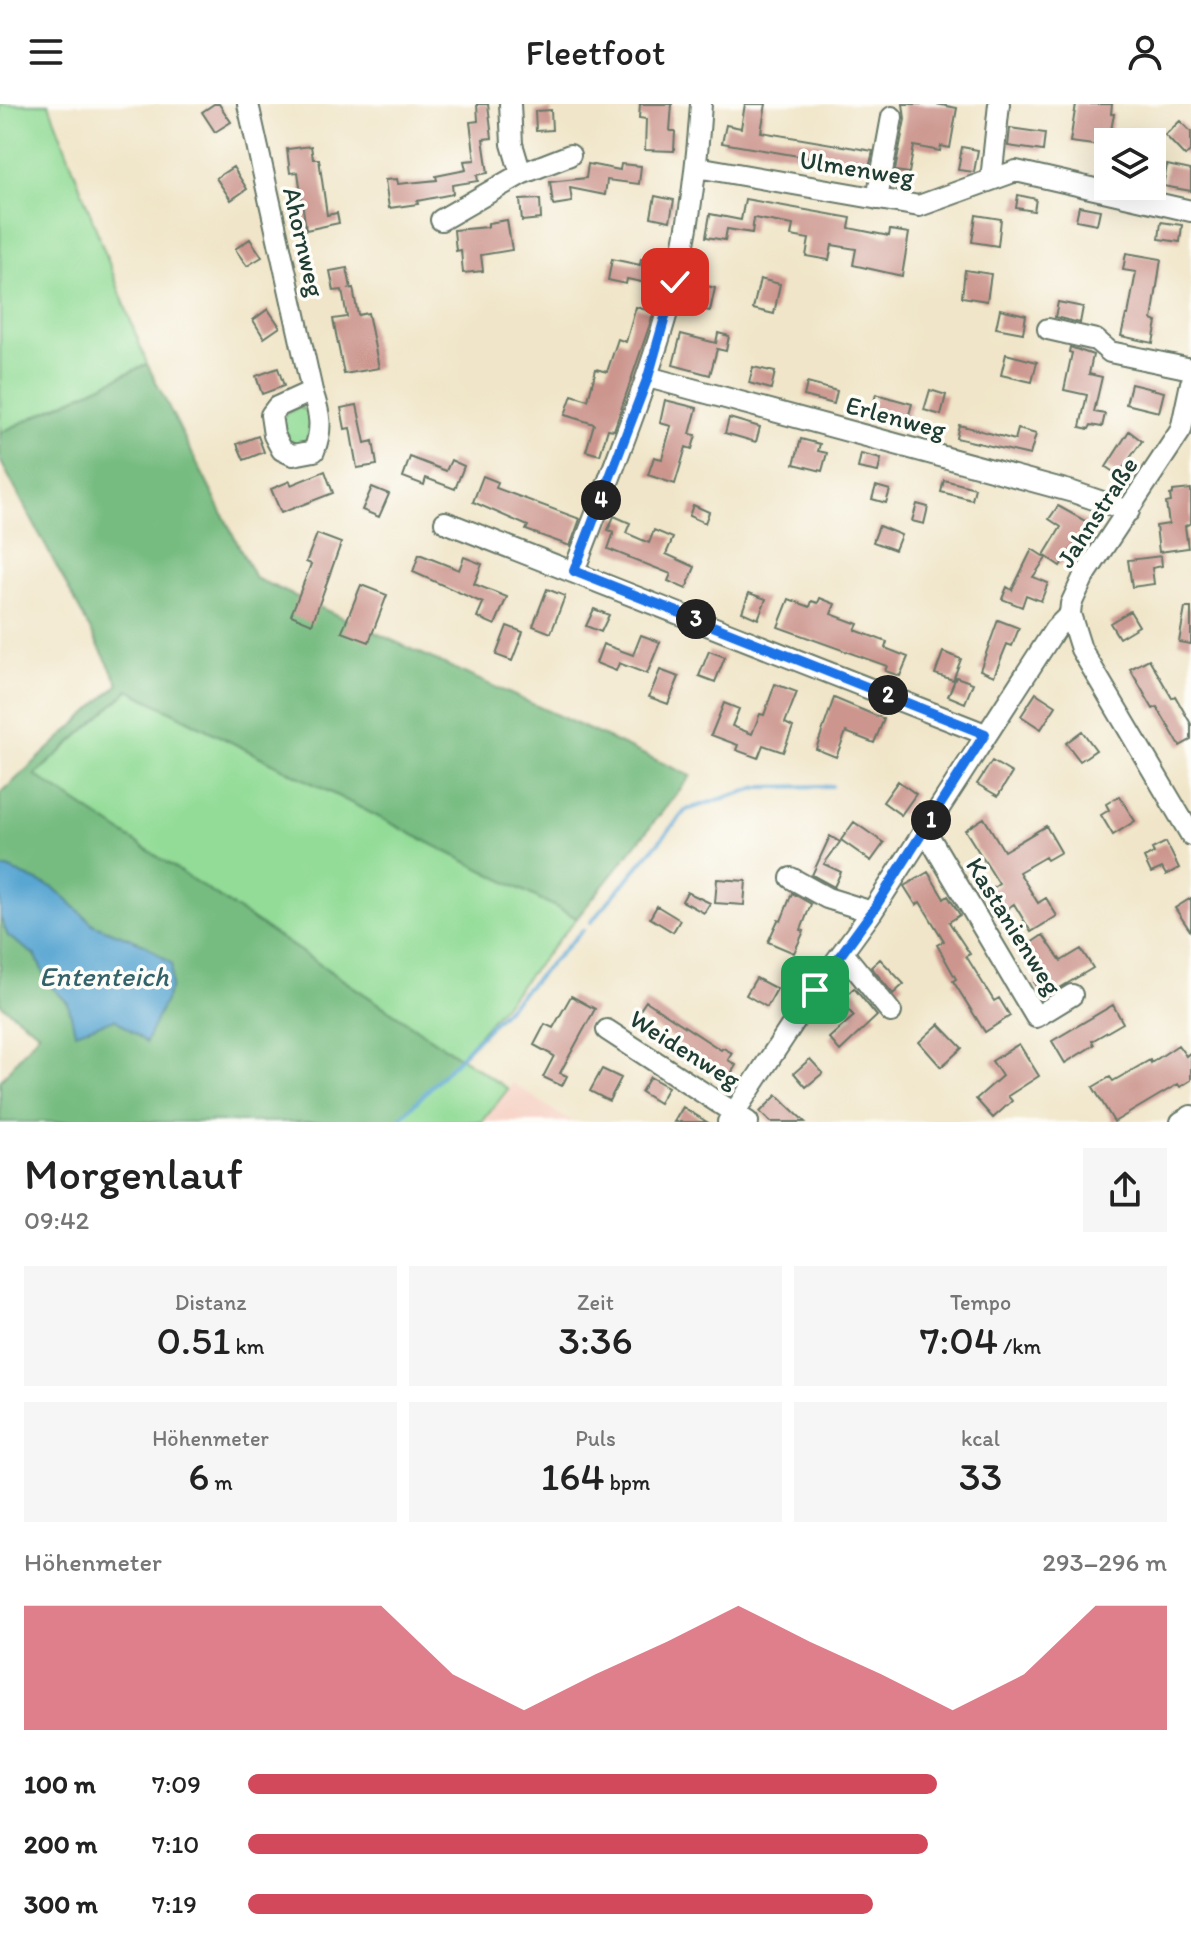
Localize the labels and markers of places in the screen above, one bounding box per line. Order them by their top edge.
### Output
pin [641,248,709,316]
pin: 4 [581,480,621,520]
pin: 3 [676,599,716,639]
pin: 2 [868,675,908,715]
pin: 1 [911,800,951,840]
pin [781,956,849,1024]

